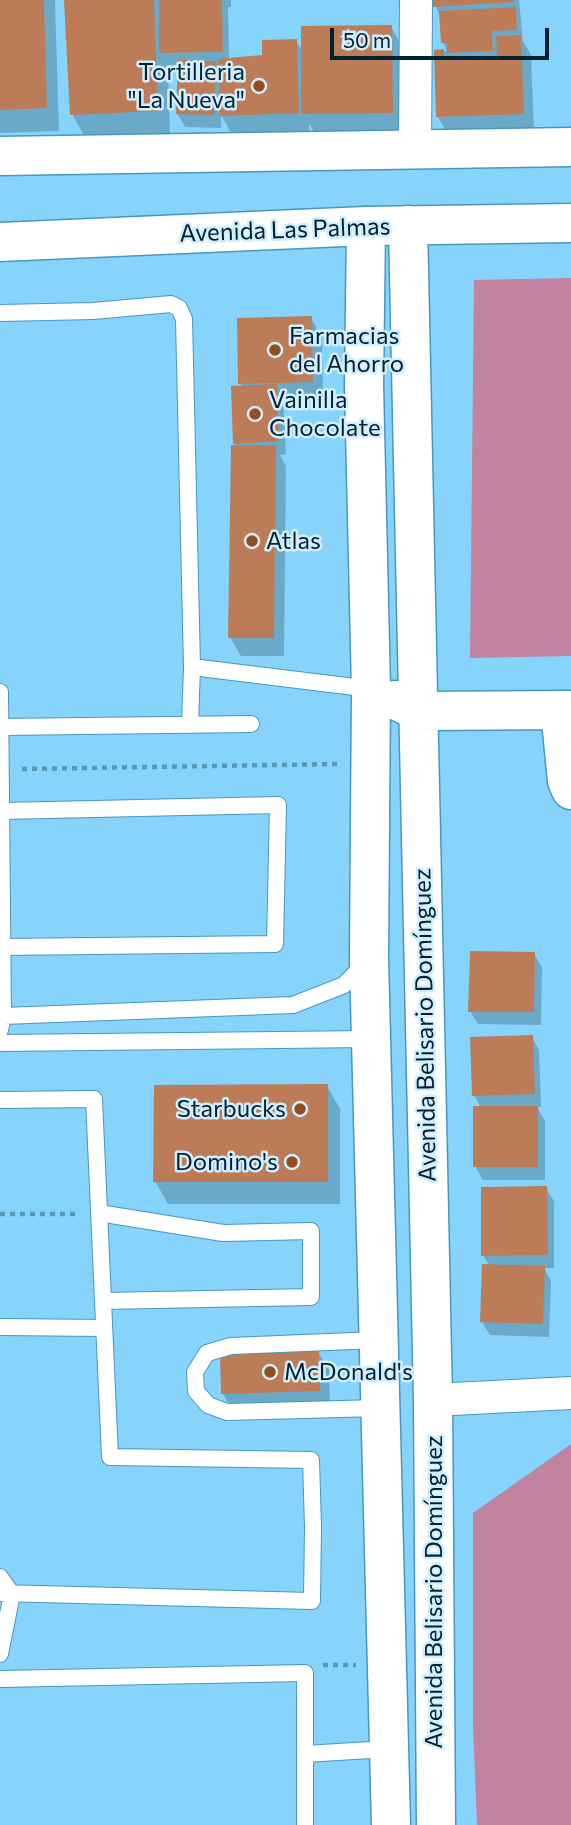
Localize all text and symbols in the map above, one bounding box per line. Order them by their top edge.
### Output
scale bar [333,14,552,58]
text: 50 m [343,27,391,52]
place label: Tortilleria "La Nueva" [128,58,245,114]
marker: Tortilleria "La Nueva" [251,78,267,94]
street label: Avenida Las Palmas [179,212,391,248]
place label: Farmacias del Ahorro [289,322,404,378]
marker: Farmacias del Ahorro [267,342,283,358]
place label: Vainilla Chocolate [269,386,381,442]
marker: Vainilla Chocolate [247,406,263,422]
place label: Atlas [266,527,321,555]
marker: Atlas [244,533,260,549]
street label: Avenida Belisario Domínguez [408,868,442,1182]
place label: Starbucks [177,1095,286,1123]
marker: Starbucks [292,1101,308,1117]
place label: Domino's [175,1148,278,1176]
marker: Domino's [284,1154,300,1170]
place label: McDonald's [284,1358,413,1386]
marker: McDonald's [262,1364,278,1380]
street label: Avenida Belisario Domínguez [420,1435,448,1749]

